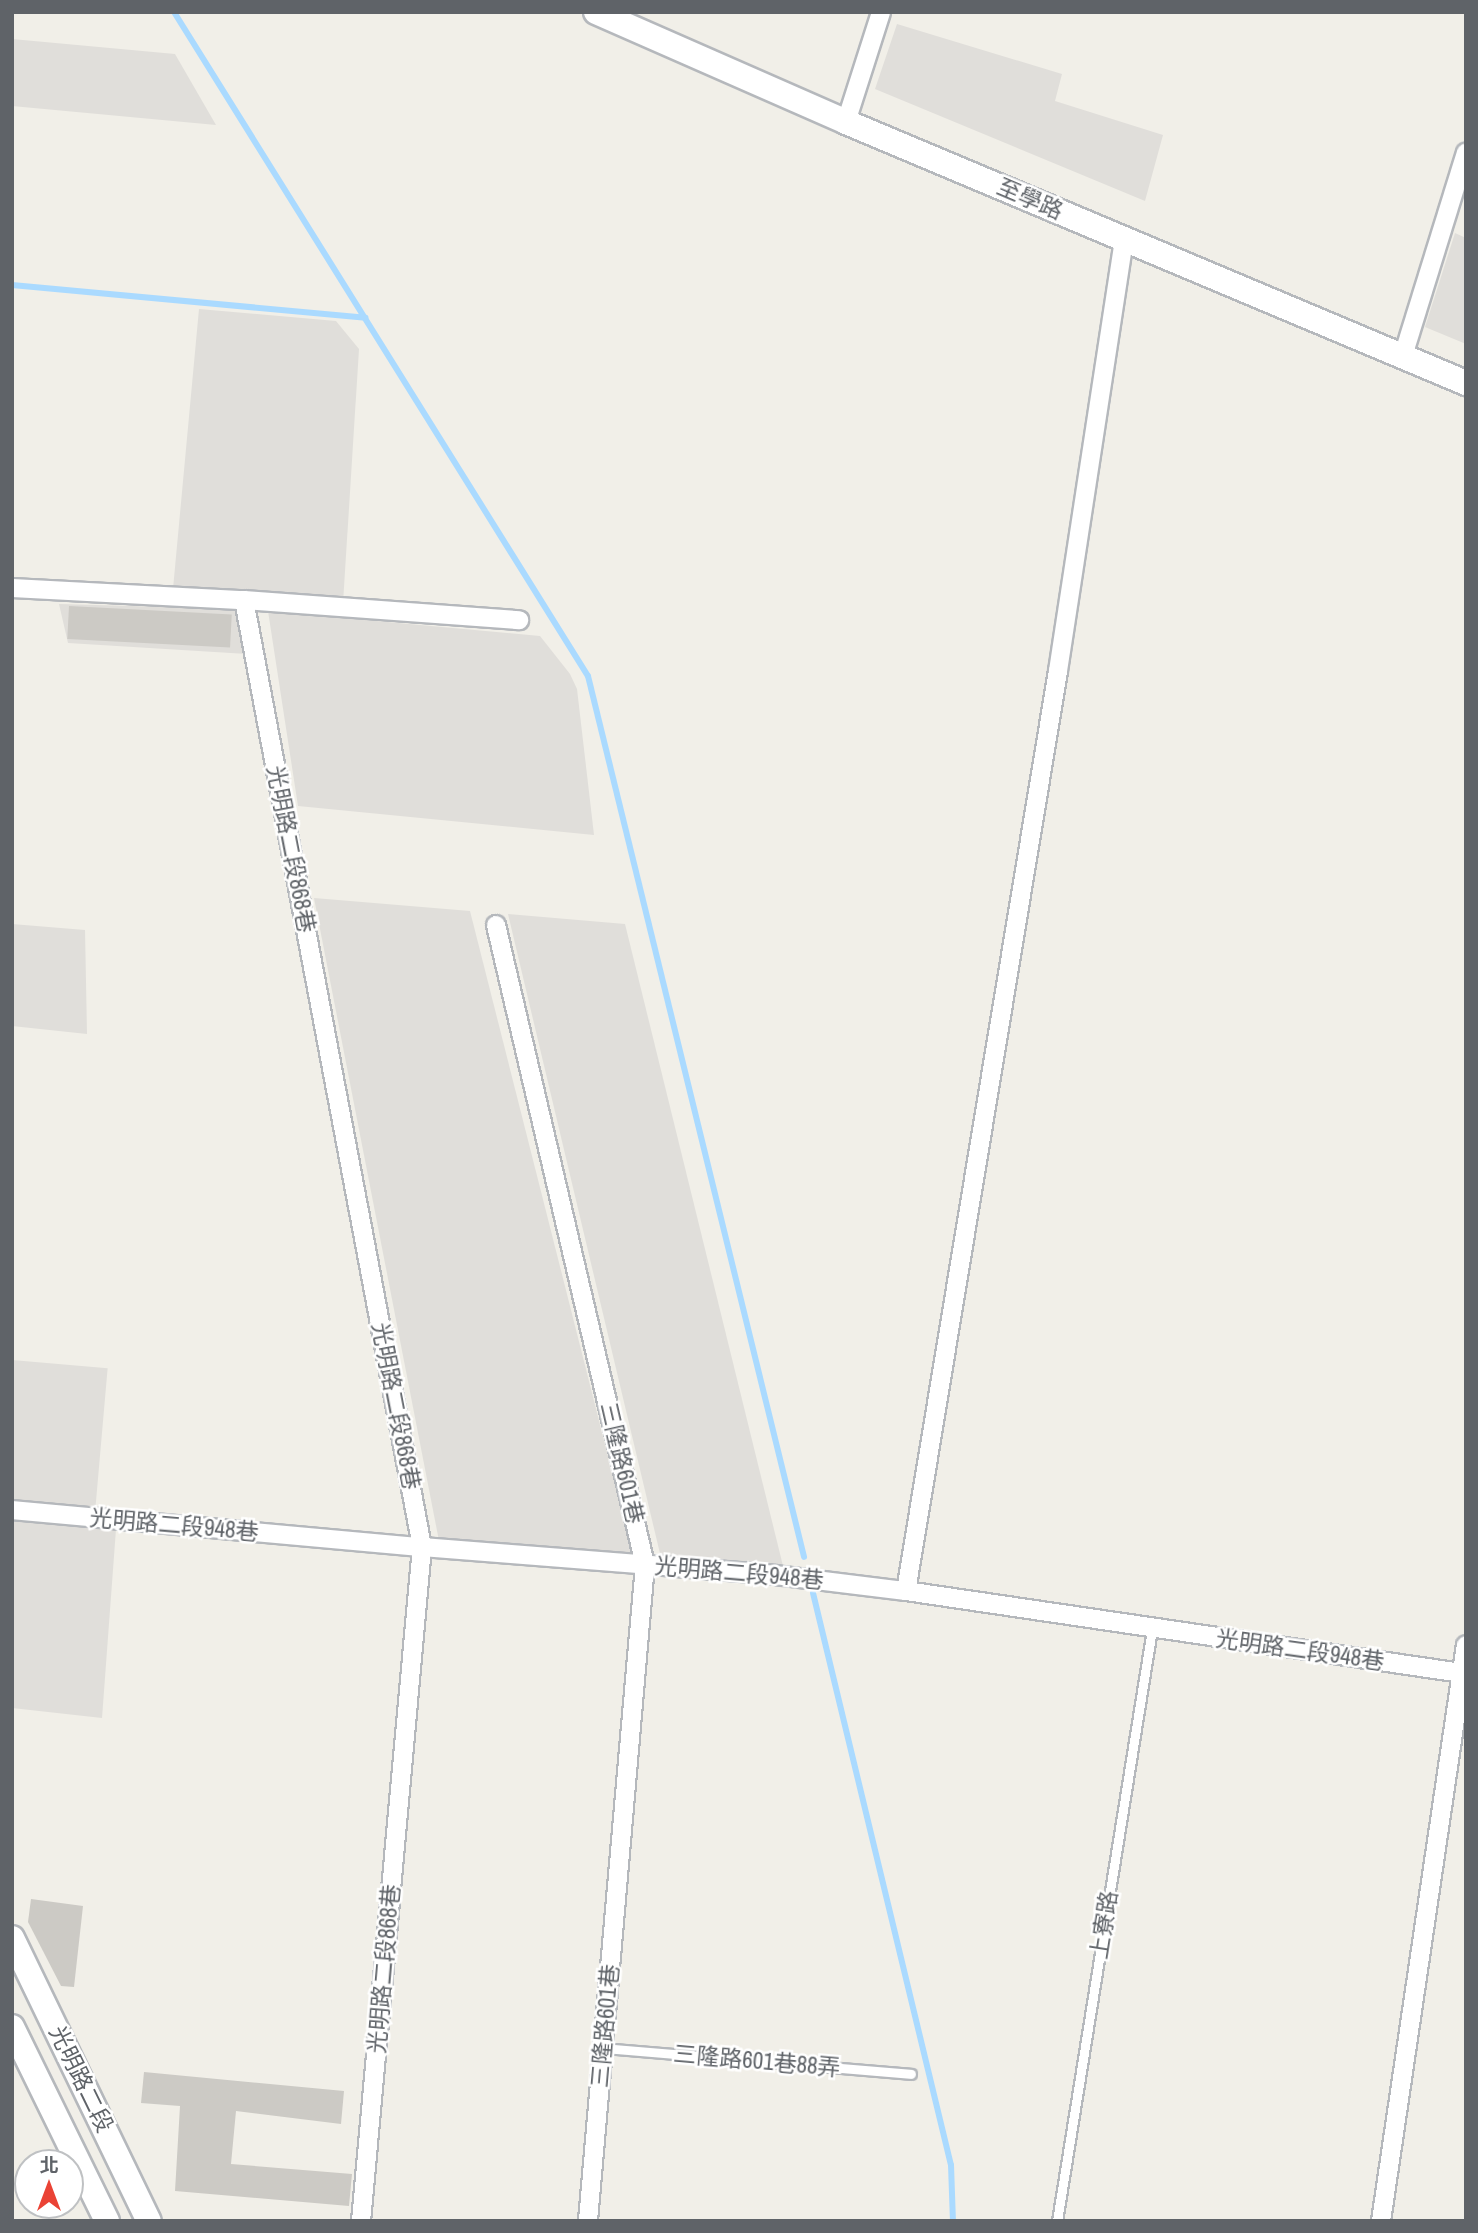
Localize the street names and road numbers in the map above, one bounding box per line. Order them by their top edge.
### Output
street label: 至學路 [993,173,1067,225]
street label: 光明路二段868巷 [261,763,321,935]
street label: 光明路二段868巷 [366,1320,426,1492]
street label: 三隆路601巷 [595,1400,649,1526]
street label: 光明路二段948巷 [88,1504,260,1546]
street label: 光明路二段948巷 [653,1552,825,1594]
street label: 光明路二段948巷 [1214,1625,1386,1675]
street label: 光明路二段868巷 [363,1883,405,2055]
street label: 上寮路 [1085,1889,1123,1961]
street label: 三隆路601巷 [586,1963,624,2089]
street label: 光明路二段 [43,2021,119,2137]
street label: 三隆路601巷88弄 [672,2040,842,2082]

